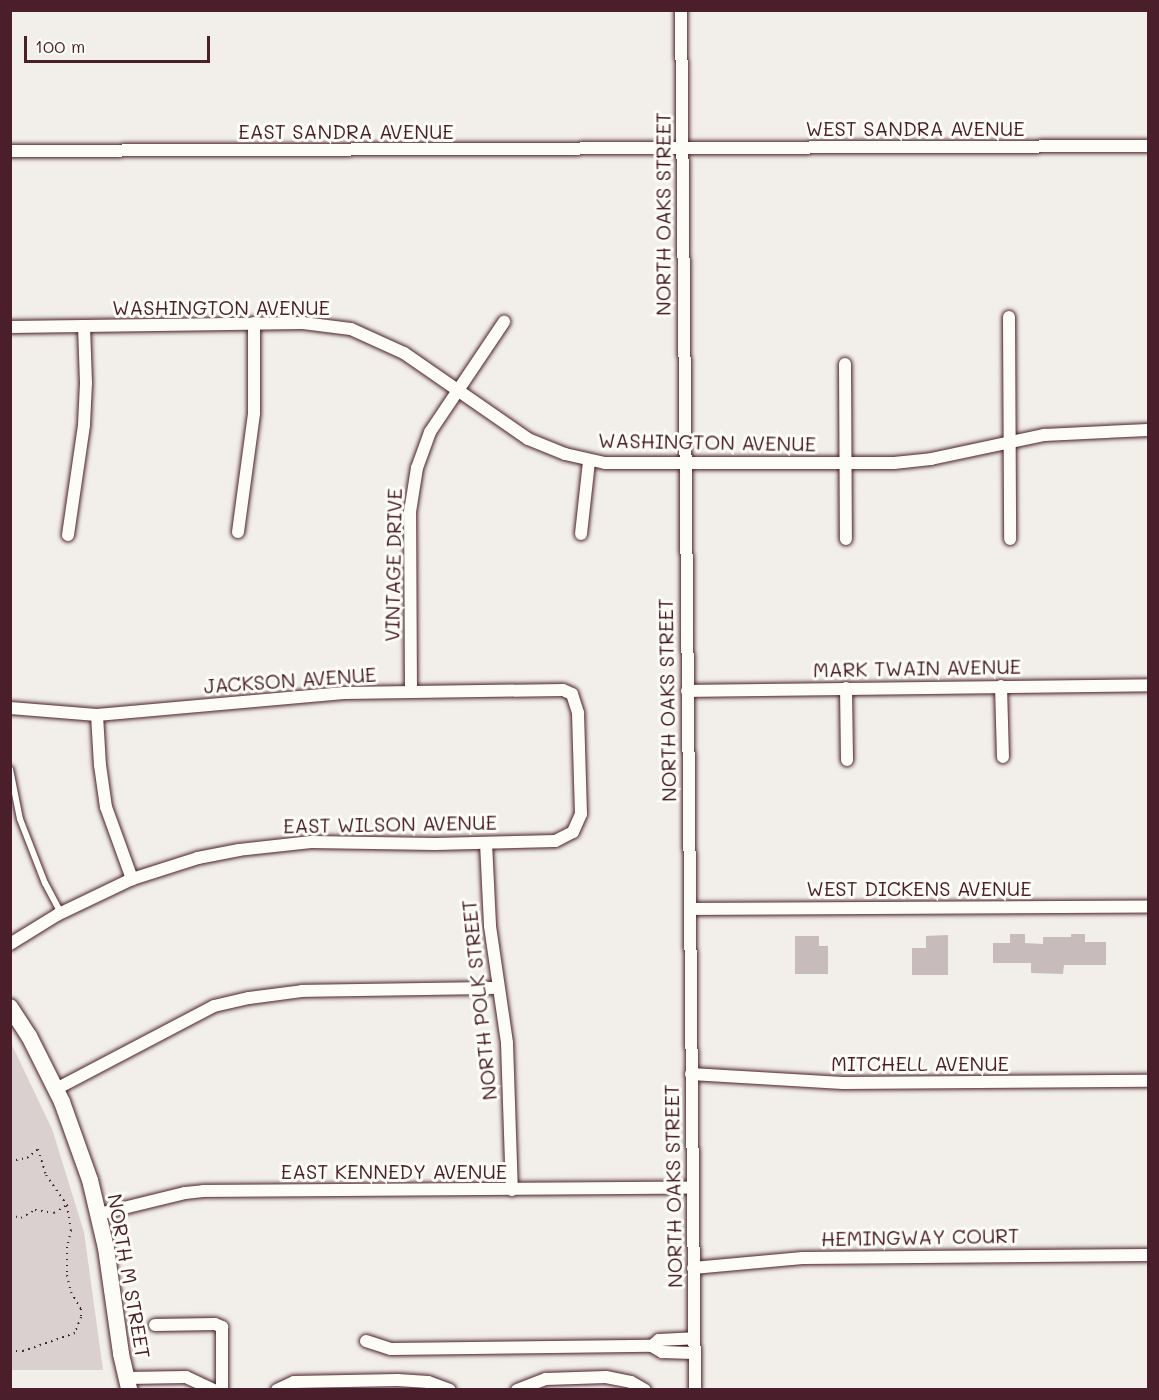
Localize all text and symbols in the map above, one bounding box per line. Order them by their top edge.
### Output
scale bar [27,24,213,62]
text: 100 m [35,34,85,58]
street label: NORTH OAKS STREET [651,112,675,316]
street label: WEST SANDRA AVENUE [805,116,1025,140]
street label: EAST SANDRA AVENUE [238,119,454,143]
street label: WASHINGTON AVENUE [112,295,330,319]
street label: WASHINGTON AVENUE [598,428,816,456]
street label: VINTAGE DRIVE [380,488,406,642]
street label: NORTH OAKS STREET [653,598,681,802]
street label: MARK TWAIN AVENUE [813,654,1021,682]
street label: JACKSON AVENUE [203,662,377,698]
street label: EAST WILSON AVENUE [283,810,497,838]
street label: WEST DICKENS AVENUE [806,876,1032,900]
street label: NORTH POLK STREET [457,898,501,1102]
street label: MITCHELL AVENUE [831,1051,1009,1075]
street label: NORTH OAKS STREET [659,1084,687,1288]
street label: EAST KENNEDY AVENUE [281,1159,507,1183]
street label: NORTH M STREET [103,1192,155,1360]
street label: HEMINGWAY COURT [821,1223,1019,1251]

